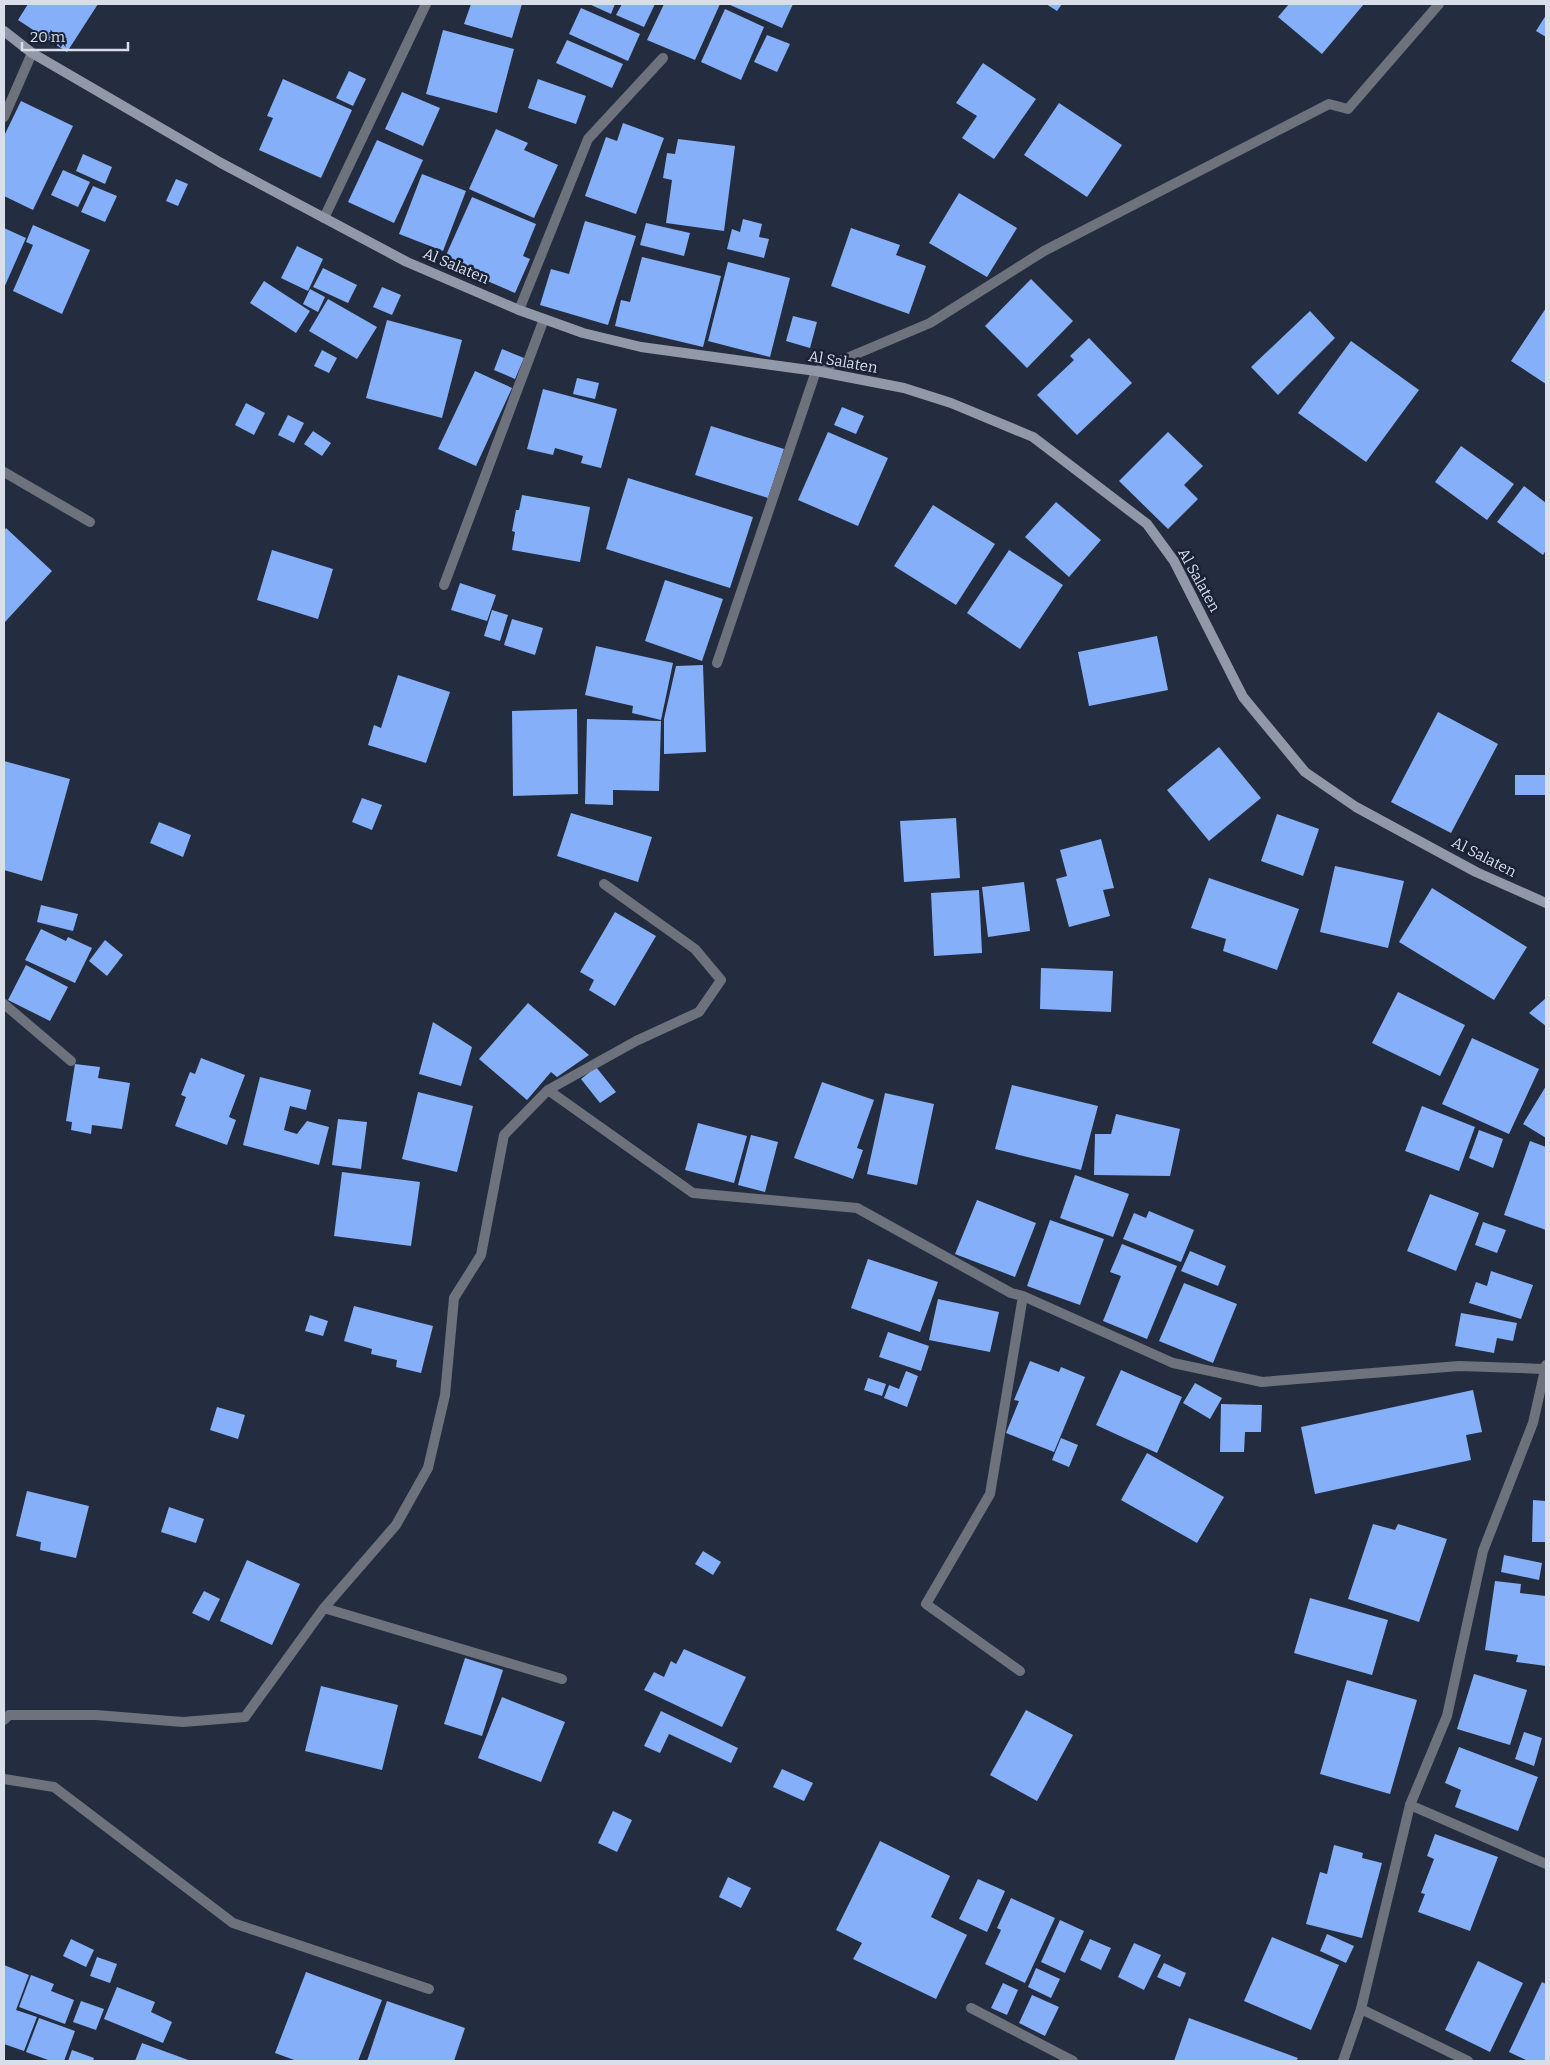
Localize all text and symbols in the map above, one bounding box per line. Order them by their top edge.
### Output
scale bar [22,20,129,52]
text: 20 m [30,28,66,46]
street label: Al Salaten [420,244,492,288]
street label: Al Salaten [807,347,879,377]
street label: Al Salaten [1174,545,1224,615]
street label: Al Salaten [1449,833,1520,881]

